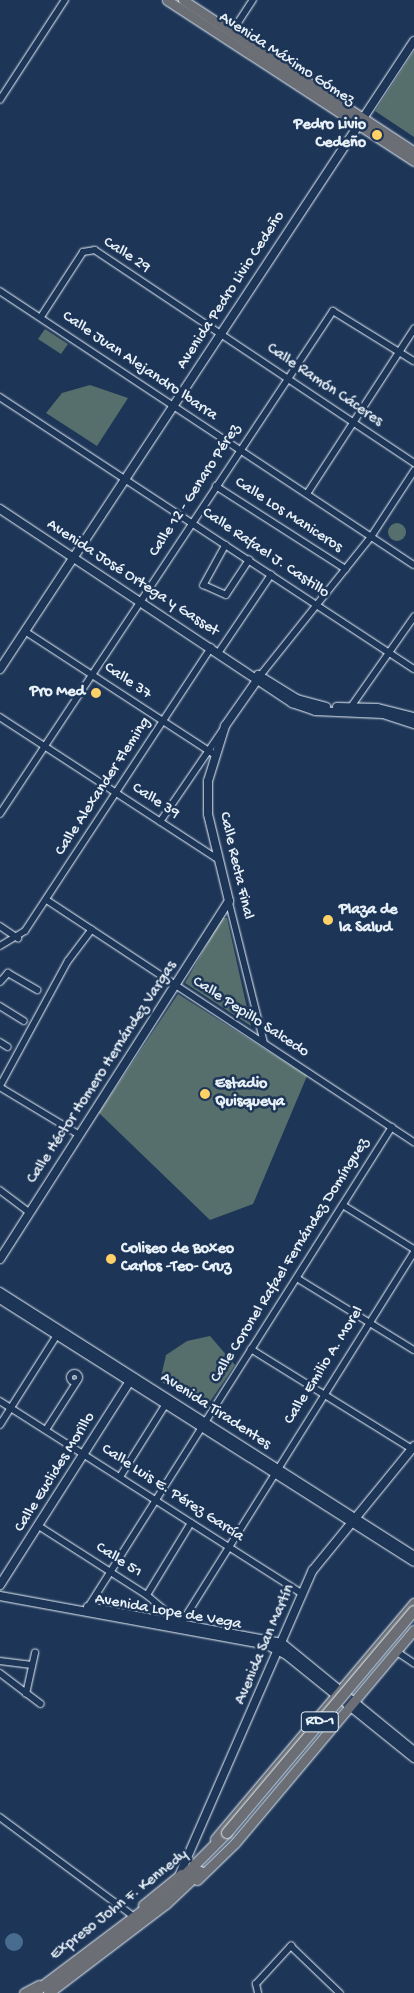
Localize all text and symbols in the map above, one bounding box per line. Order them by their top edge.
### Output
street label: Avenida Máximo Gómez [214,9,358,111]
place label: Pedro Livio Cedeño [294,116,366,154]
marker: Pedro Livio Cedeño [370,128,384,142]
street label: Avenida Pedro Livio Cedeño [174,208,290,374]
street label: Calle 29 [99,234,153,278]
street label: Calle Juan Alejandro lbarra [58,308,220,426]
street label: Calle Ramón Cáceres [262,340,386,432]
street label: Calle 12 - Genaro Pérez [146,421,246,561]
street label: Calle Los Maniceros [230,474,346,558]
street label: Calle Rafael J. Castillo [198,504,332,604]
street label: Avenida José Ortega y Gasset [42,516,222,642]
street label: Calle 37 [100,659,154,705]
place label: Pro Med [30,683,85,703]
marker: Pro Med [89,686,103,700]
street label: Calle Alexander Fleming [52,714,156,860]
street label: Calle 39 [128,780,182,824]
street label: Calle Recta Final [213,810,257,922]
place label: Plaza de la Salud [339,901,398,939]
marker: Plaza de la Salud [321,913,335,927]
street label: Calle Héctor Homero Hernández Vargas [24,958,182,1188]
street label: Calle Pepillo Salcedo [188,973,312,1063]
place label: Estadio Quisqueya [215,1075,285,1113]
marker: Estadio Quisqueya [199,1088,211,1100]
street label: Calle Coronel Rafael Fernández Domínguez [207,1135,375,1387]
place label: Coliseo de Boxeo Carlos -Teo- Cruz [121,1240,234,1278]
marker: Coliseo de Boxeo Carlos -Teo- Cruz [105,1253,117,1265]
street label: Calle Emilio A. Morel [281,1303,369,1429]
street label: Avenida Tiradentes [156,1369,274,1455]
street label: Calle Euclides Morillo [11,1410,101,1536]
street label: Calle Luis E. Pérez García [97,1441,247,1547]
street label: Calle 51 [91,1539,145,1583]
street label: Avenida San Martín [232,1582,300,1708]
street label: Avenida Lope de Vega [93,1591,243,1635]
road number: RD-1 [300,1710,340,1734]
street label: Expreso John F. Kennedy [47,1846,193,1966]

